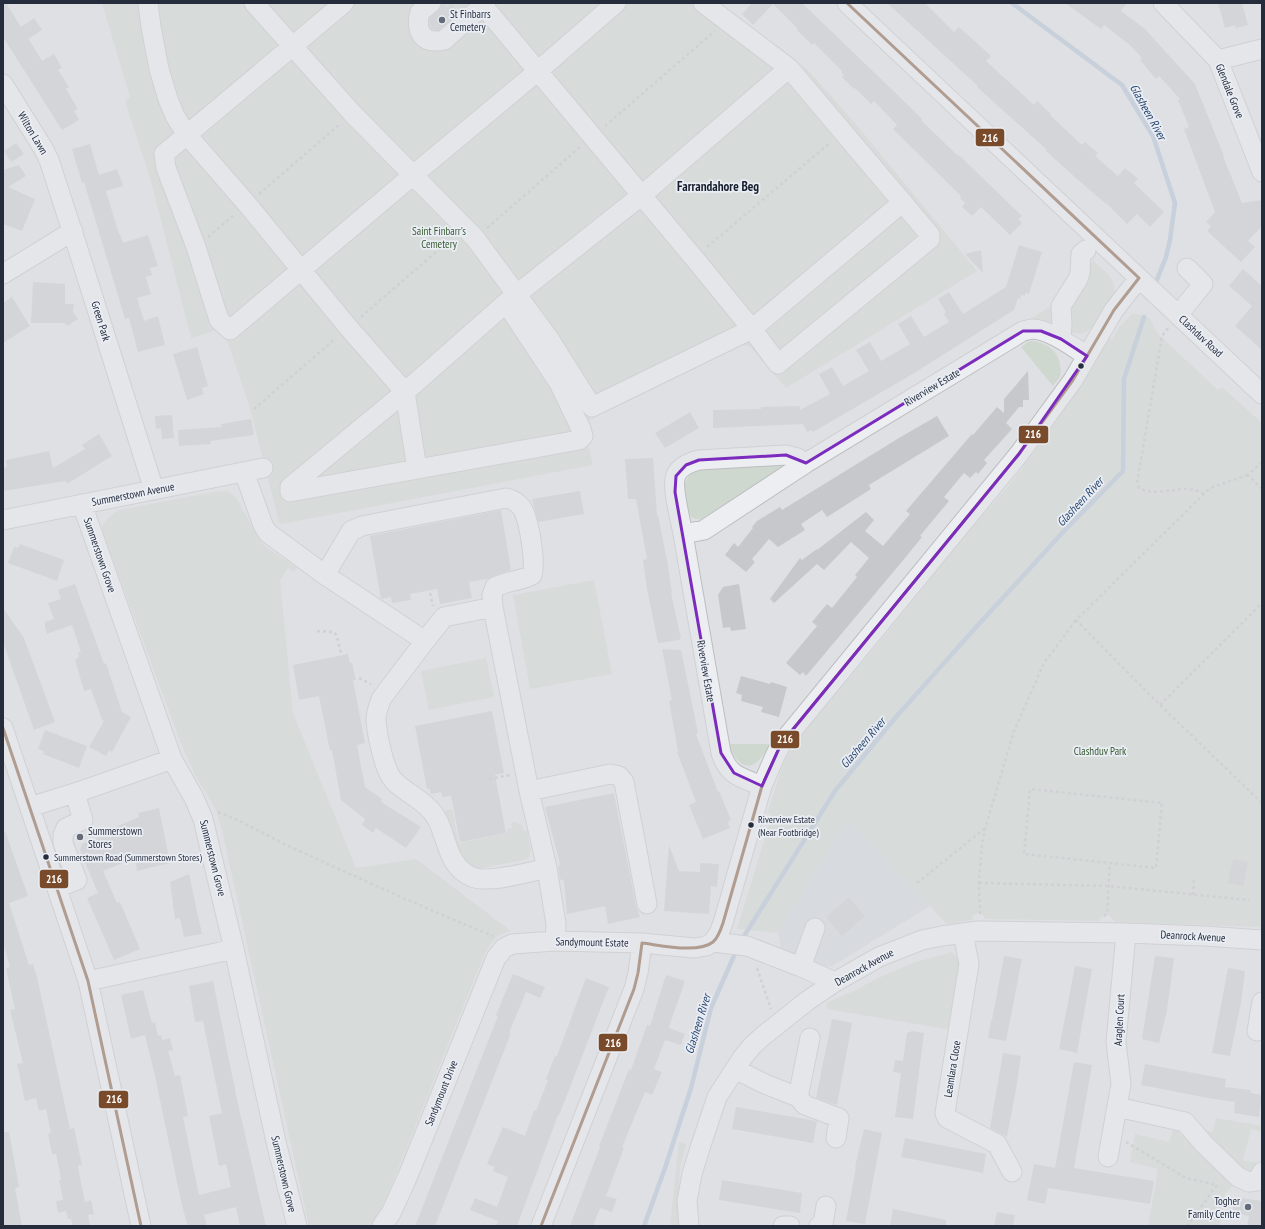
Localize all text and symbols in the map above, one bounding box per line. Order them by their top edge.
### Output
place label: St Finbarrs Cemetery [450,7,491,34]
marker: St Finbarrs Cemetery [437,15,447,25]
street label: Glendale Grove [1213,62,1247,121]
water label: Glasheen River [1127,81,1171,144]
street label: Wilton Lawn [15,109,51,157]
line badge: 216 [975,128,1005,147]
text: 216 [982,131,998,145]
district label: Farrandahore Beg [677,178,759,195]
park label: Saint Finbarr's Cemetery [412,224,466,251]
street label: Green Park [88,299,114,343]
street label: Clashduv Road [1176,312,1226,360]
unlabelled marker [1076,361,1086,371]
street label: Riverview Estate [902,365,963,409]
line badge: 216 [1018,425,1049,444]
text: 216 [1025,427,1041,441]
water label: Glasheen River [1053,473,1107,529]
street label: Summerstown Avenue [91,479,176,509]
street label: Summerstown Grove [81,516,119,595]
street label: Riverview Estate [694,639,718,703]
water label: Glasheen River [837,713,890,771]
line badge: 216 [770,730,800,749]
text: 216 [777,732,793,746]
park label: Clashduv Park [1074,744,1127,758]
place label: Riverview Estate (Near Footbridge) [758,813,819,839]
street label: Summerstown Grove [197,818,229,898]
marker: Riverview Estate (Near Footbridge) [746,820,756,830]
place label: Summerstown Stores [88,824,142,851]
marker: Summerstown Stores [75,832,85,842]
place label: Summerstown Road (Summerstown Stores) [54,851,202,864]
marker: Summerstown Road (Summerstown Stores) [41,852,51,862]
line badge: 216 [39,869,69,889]
text: 216 [46,872,62,886]
street label: Deanrock Avenue [1160,927,1226,945]
street label: Sandymount Estate [555,934,629,950]
street label: Deanrock Avenue [832,945,896,989]
water label: Glasheen River [681,991,714,1056]
street label: Araglen Court [1111,994,1127,1046]
line badge: 216 [598,1033,628,1052]
text: 216 [605,1036,621,1050]
street label: Leamlara Close [941,1039,963,1098]
street label: Sandymount Drive [421,1058,461,1128]
line badge: 216 [98,1090,129,1109]
text: 216 [106,1092,122,1106]
street label: Summerstown Grove [268,1134,300,1214]
place label: Togher Family Centre [1188,1194,1240,1221]
marker: Togher Family Centre [1243,1202,1253,1212]

